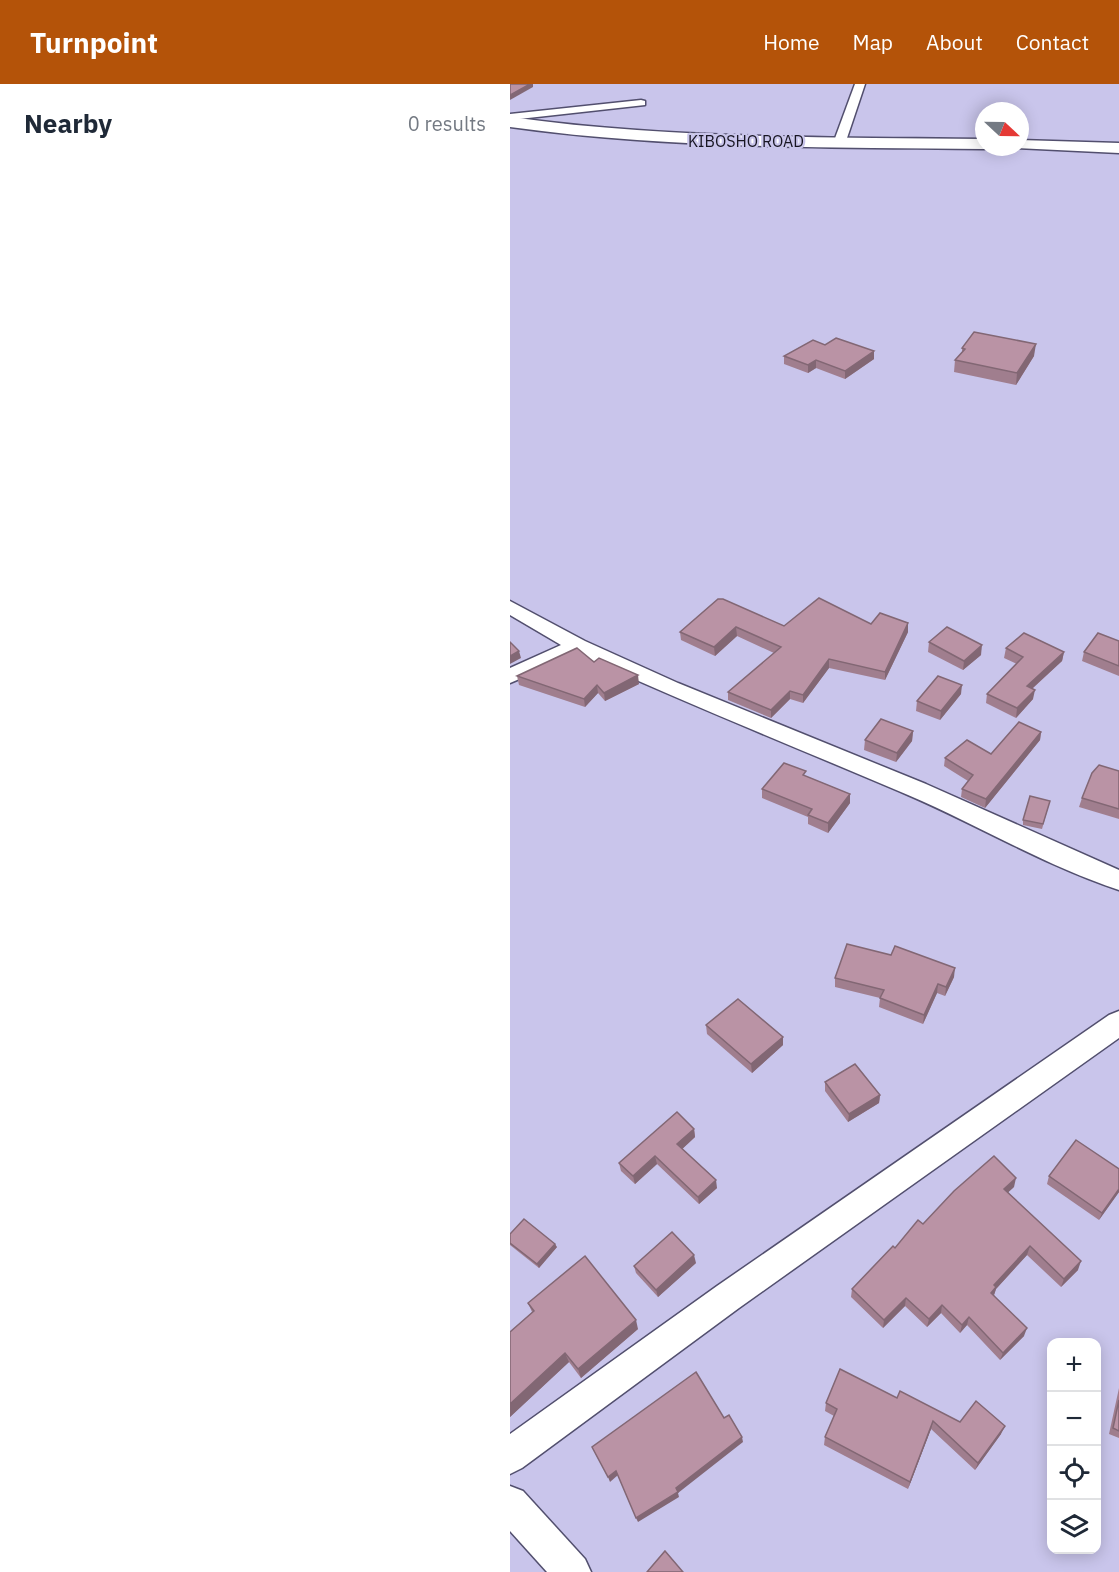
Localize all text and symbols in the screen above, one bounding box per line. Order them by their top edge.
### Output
text: Turnpoint [30,24,158,61]
text: Home [763,28,820,56]
text: Map [853,28,893,56]
text: About [926,28,983,56]
text: Contact [1016,28,1089,56]
north arrow [975,102,1029,156]
text: Nearby [24,106,112,140]
text: 0 results [408,110,486,137]
street label: KIBOSHO ROAD [688,131,804,151]
map controls [1047,1338,1101,1554]
button: + [1047,1338,1101,1392]
button: − [1047,1392,1101,1446]
button: locate [1047,1446,1101,1500]
button: layers [1047,1500,1101,1554]

